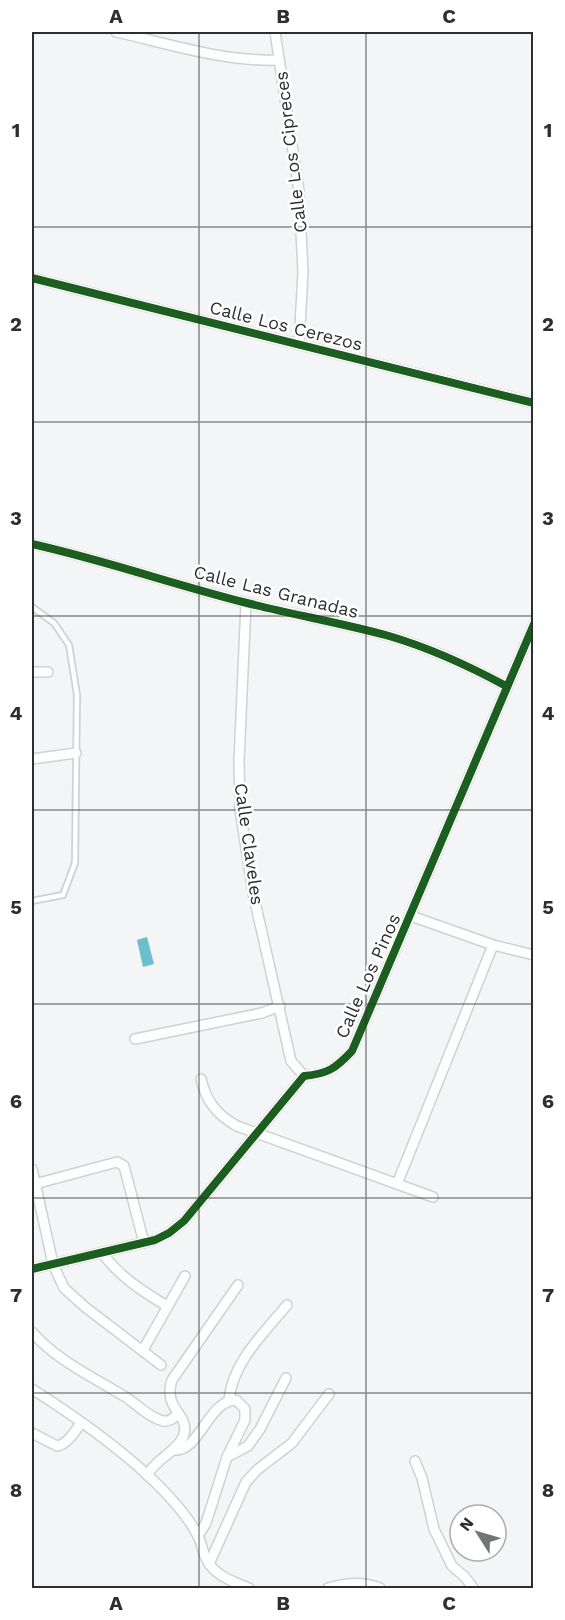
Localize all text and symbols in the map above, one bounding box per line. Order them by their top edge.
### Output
text: A [109,4,123,28]
text: B [276,4,290,28]
text: C [442,4,456,28]
street label: Calle Los Cipreces [270,70,311,234]
text: 1 [12,118,20,142]
text: 1 [544,118,552,142]
street label: Calle Los Cerezos [207,296,365,355]
text: 2 [10,312,22,336]
text: 2 [542,312,554,336]
text: 3 [10,506,22,530]
text: 3 [542,506,554,530]
street label: Calle Las Granadas [191,561,361,622]
text: 4 [10,701,23,725]
text: 4 [542,701,555,725]
street label: Calle Claveles [231,782,268,906]
text: 5 [10,895,22,919]
text: 5 [542,895,554,919]
street label: Calle Los Pinos [331,910,404,1041]
text: 6 [10,1089,22,1113]
text: 6 [542,1089,554,1113]
text: 7 [10,1283,22,1307]
text: 7 [542,1283,554,1307]
text: 8 [10,1478,22,1502]
text: 8 [542,1478,554,1502]
north arrow [448,1503,508,1563]
text: N [455,1514,478,1535]
text: A [109,1591,123,1615]
text: B [276,1591,290,1615]
text: C [442,1591,456,1615]

